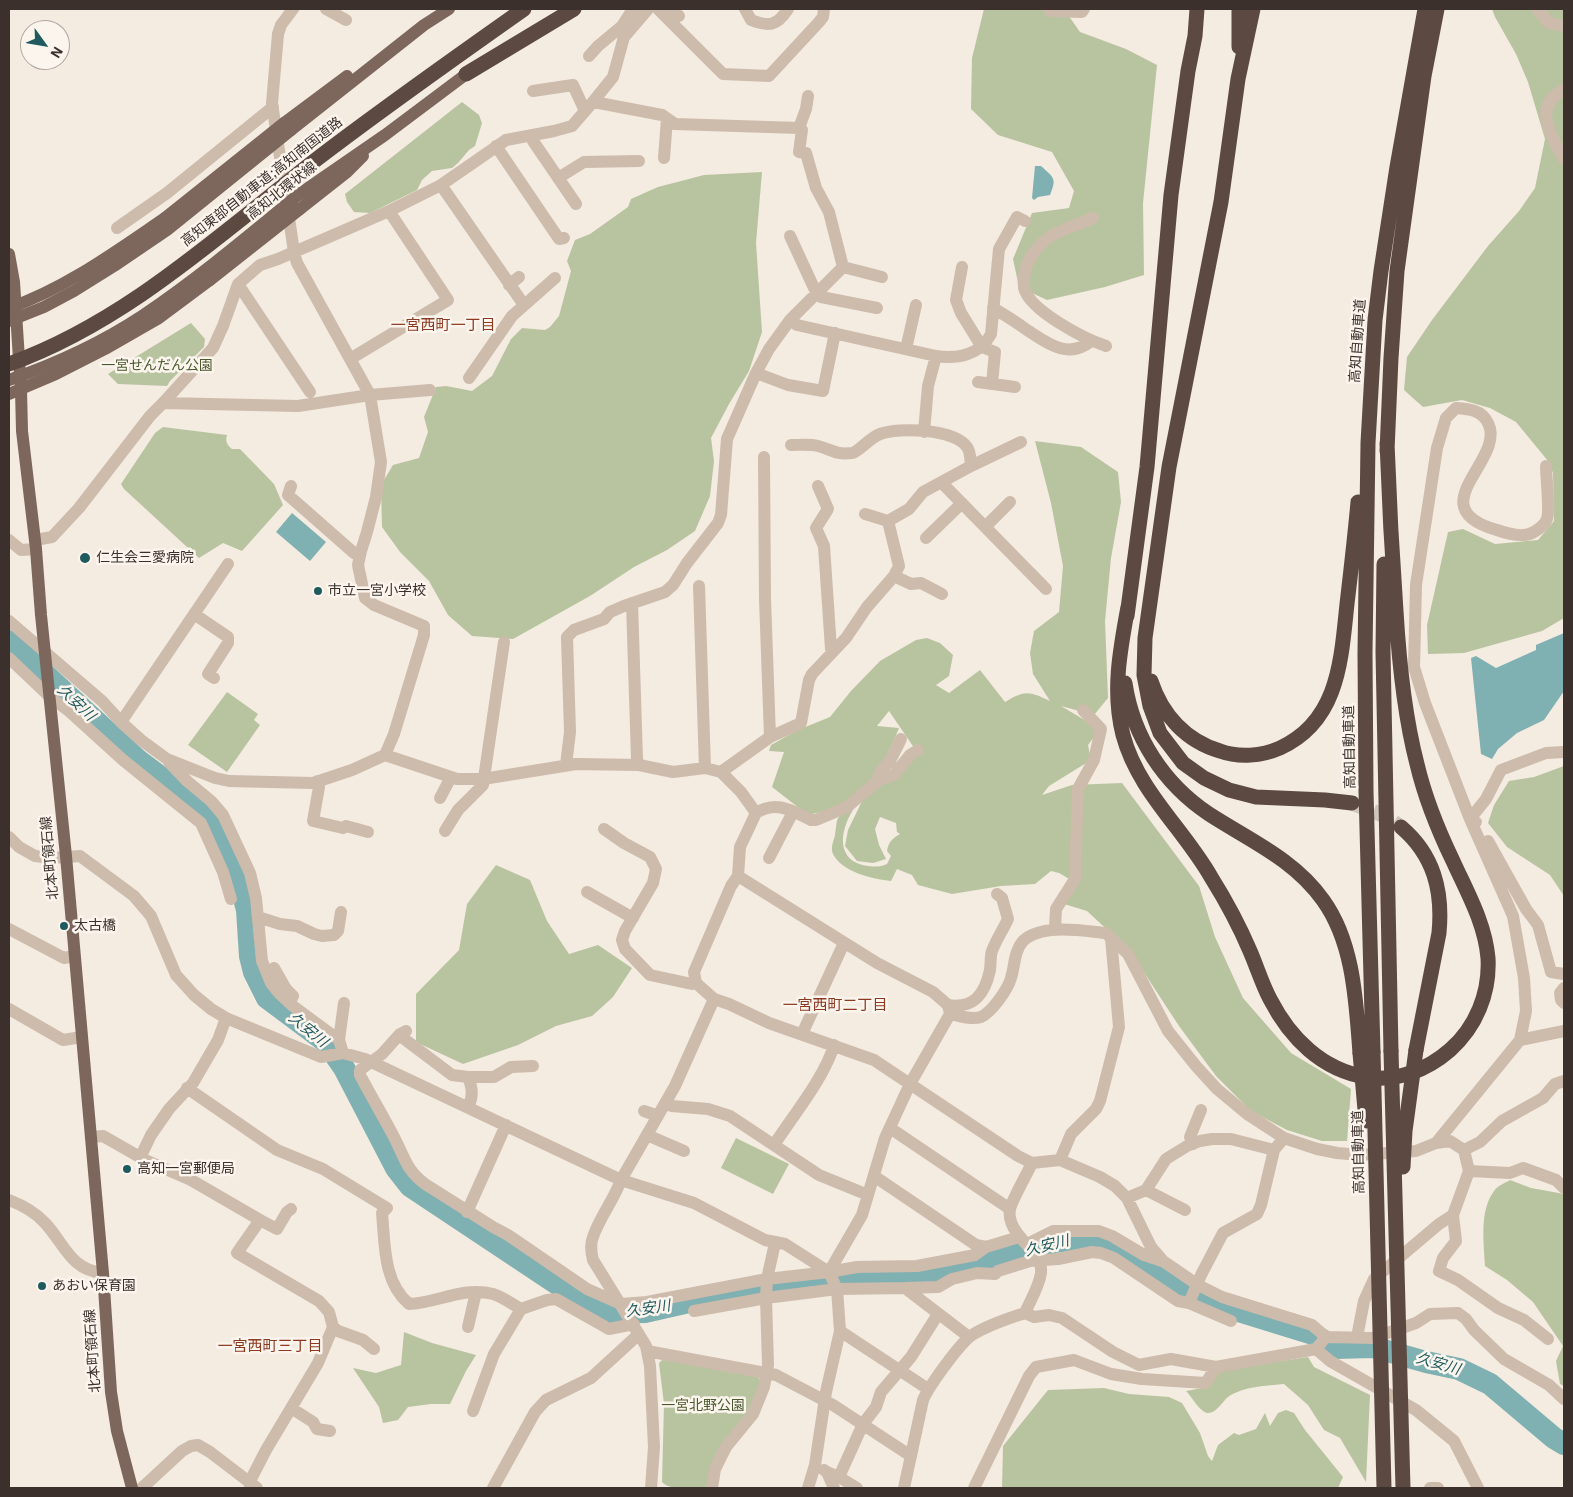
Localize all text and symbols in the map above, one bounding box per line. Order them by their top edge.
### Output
north arrow [20,20,70,70]
text: N [47,43,67,61]
street label: 高知東部自動車道;高知南国道路 [178,114,346,250]
street label: 高知北環状線 [244,159,320,223]
street label: 高知自動車道 [1347,299,1369,383]
district label: 一宮西町一丁目 [391,317,495,335]
park label: 一宮せんだん公園 [101,358,213,374]
place label: 仁生会三愛病院 [96,550,194,566]
marker: 仁生会三愛病院 [78,551,92,565]
place label: 市立一宮小学校 [328,583,426,599]
marker: 市立一宮小学校 [312,585,324,597]
water label: 久安川 [53,681,99,725]
street label: 高知自動車道 [1341,705,1359,789]
street label: 北本町領石線 [38,815,62,901]
place label: 太古橋 [74,918,116,934]
marker: 太古橋 [58,920,70,932]
district label: 一宮西町二丁目 [783,997,887,1015]
water label: 久安川 [285,1009,331,1051]
street label: 高知自動車道 [1350,1110,1368,1194]
place label: 高知一宮郵便局 [137,1161,235,1177]
marker: 高知一宮郵便局 [121,1163,133,1175]
water label: 久安川 [1023,1232,1071,1260]
place label: あおい保育園 [52,1278,136,1294]
marker: あおい保育園 [36,1280,48,1292]
water label: 久安川 [624,1297,672,1321]
street label: 北本町領石線 [82,1309,104,1393]
district label: 一宮西町三丁目 [218,1338,322,1356]
water label: 久安川 [1414,1349,1462,1379]
park label: 一宮北野公園 [661,1398,745,1414]

